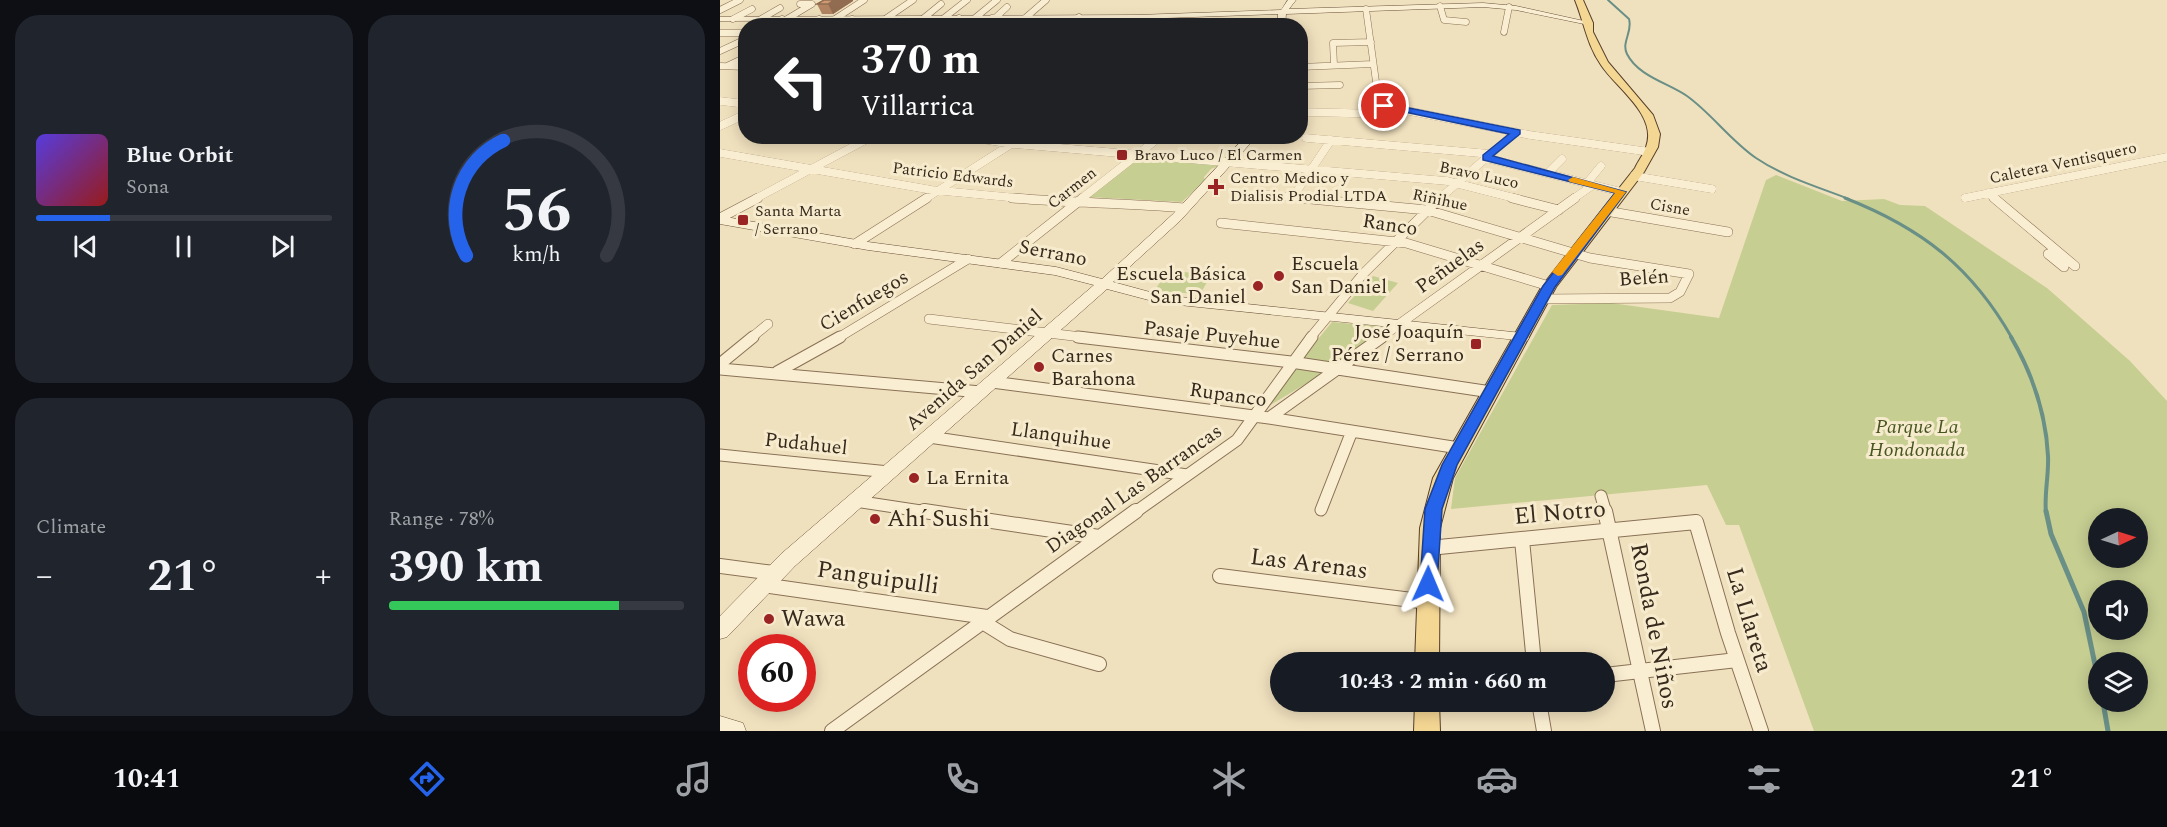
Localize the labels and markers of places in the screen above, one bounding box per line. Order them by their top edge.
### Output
pin [1358,80,1409,131]
place label: Bravo Luco / El Carmen [1134,143,1302,167]
marker: Bravo Luco / El Carmen [1115,148,1129,162]
place label: Centro Medico y Dialisis Prodial LTDA [1230,166,1387,208]
marker: Centro Medico y Dialisis Prodial LTDA [1207,178,1225,196]
place label: Santa Marta / Serrano [755,199,842,241]
marker: Santa Marta / Serrano [736,213,750,227]
place label: Escuela San Daniel [1291,249,1387,302]
place label: Escuela Básica San Daniel [1116,259,1246,312]
marker: Escuela San Daniel [1272,269,1286,283]
marker: Escuela Básica San Daniel [1251,279,1265,293]
place label: José Joaquín Pérez / Serrano [1331,317,1464,370]
marker: José Joaquín Pérez / Serrano [1469,337,1483,351]
place label: Carnes Barahona [1051,341,1136,394]
marker: Carnes Barahona [1032,360,1046,374]
place label: La Ernita [926,463,1009,493]
marker: La Ernita [907,471,921,485]
place label: Ahí Sushi [887,501,990,537]
marker: Ahí Sushi [868,512,882,526]
place label: Wawa [781,601,846,637]
marker: Wawa [762,612,776,626]

